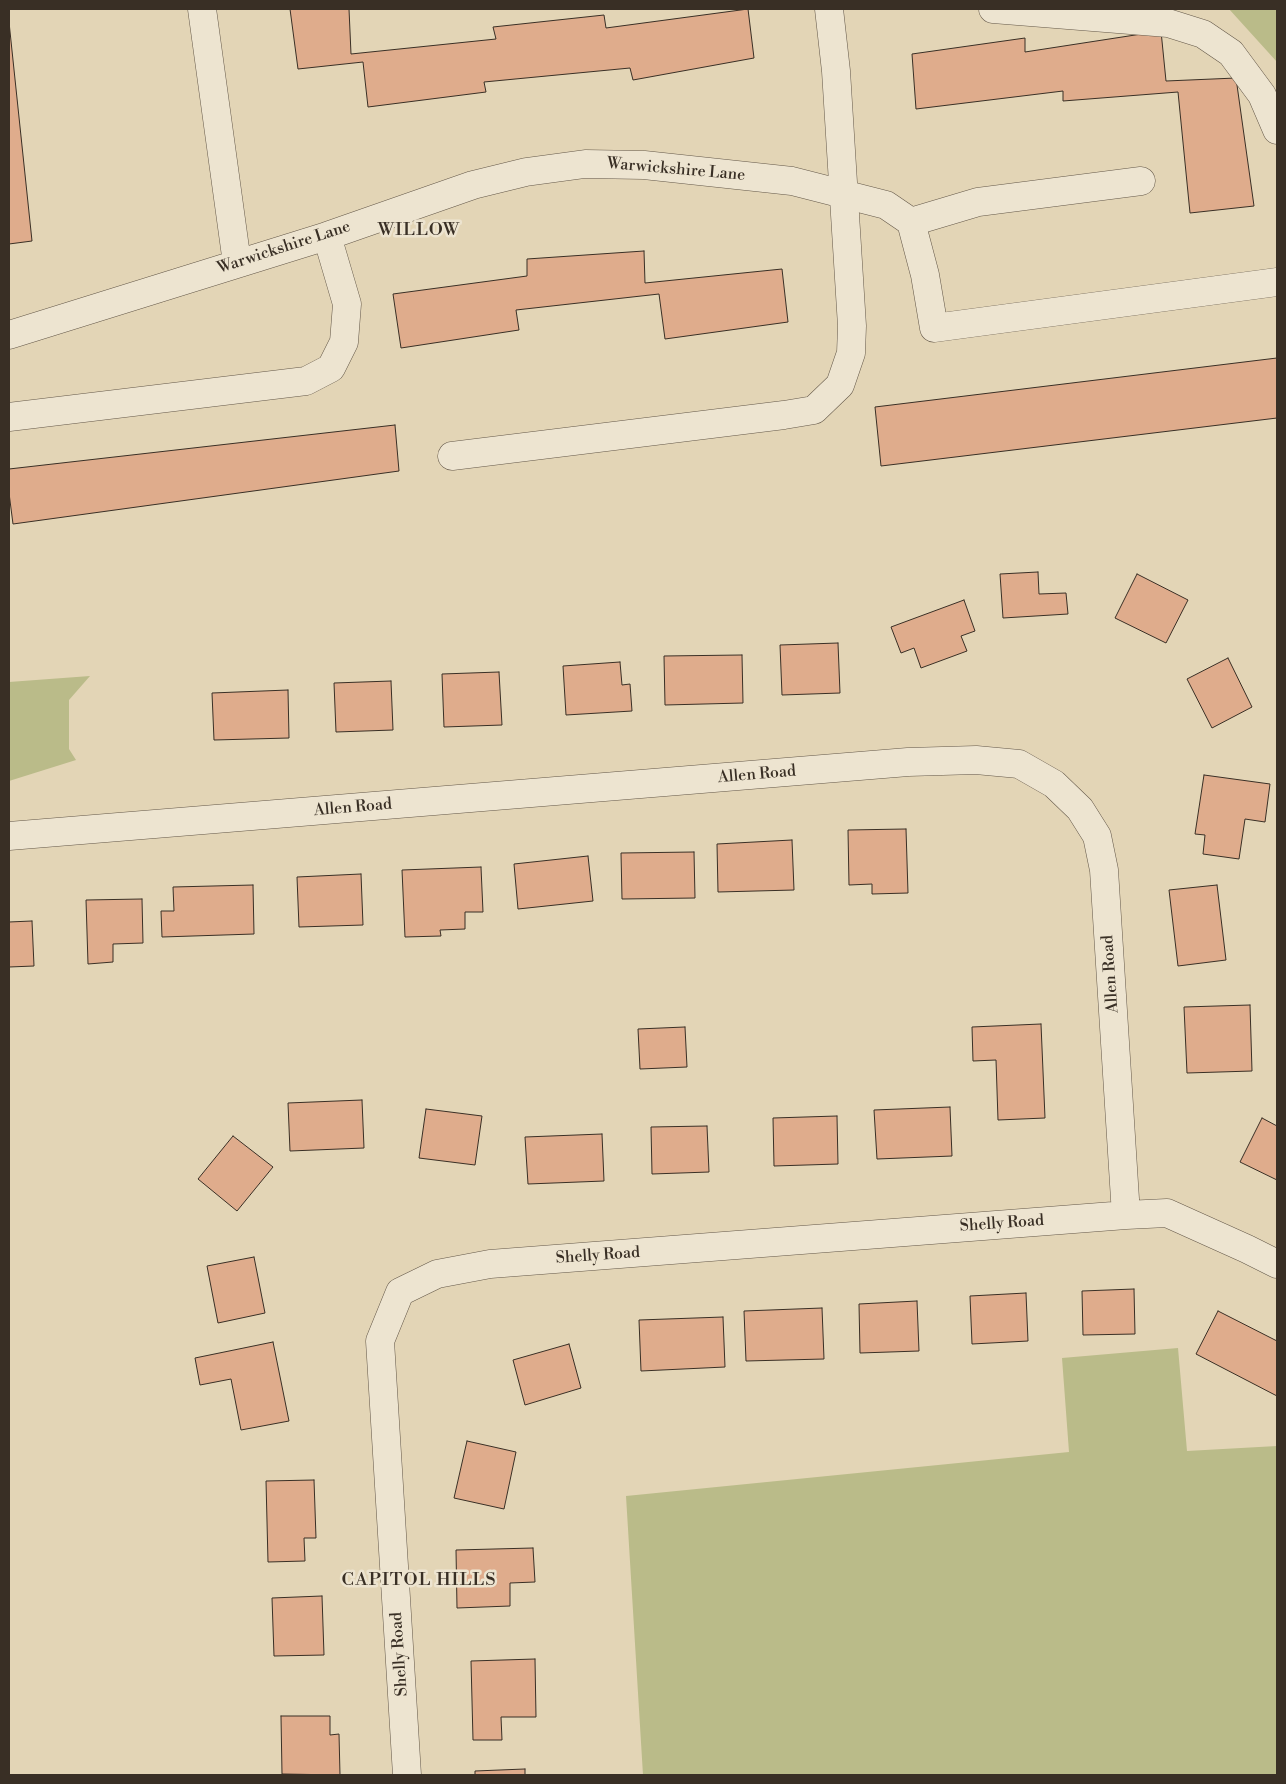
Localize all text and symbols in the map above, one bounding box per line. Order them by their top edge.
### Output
street label: Warwickshire Lane [606,154,746,186]
street label: Warwickshire Lane [215,217,353,279]
district label: WILLOW [377,220,461,242]
street label: Allen Road [717,762,797,788]
street label: Allen Road [313,795,393,821]
street label: Allen Road [1099,934,1123,1014]
street label: Shelly Road [959,1211,1045,1237]
street label: Shelly Road [555,1243,641,1269]
district label: CAPITOL HILLS [340,1570,498,1592]
street label: Shelly Road [387,1611,413,1697]

